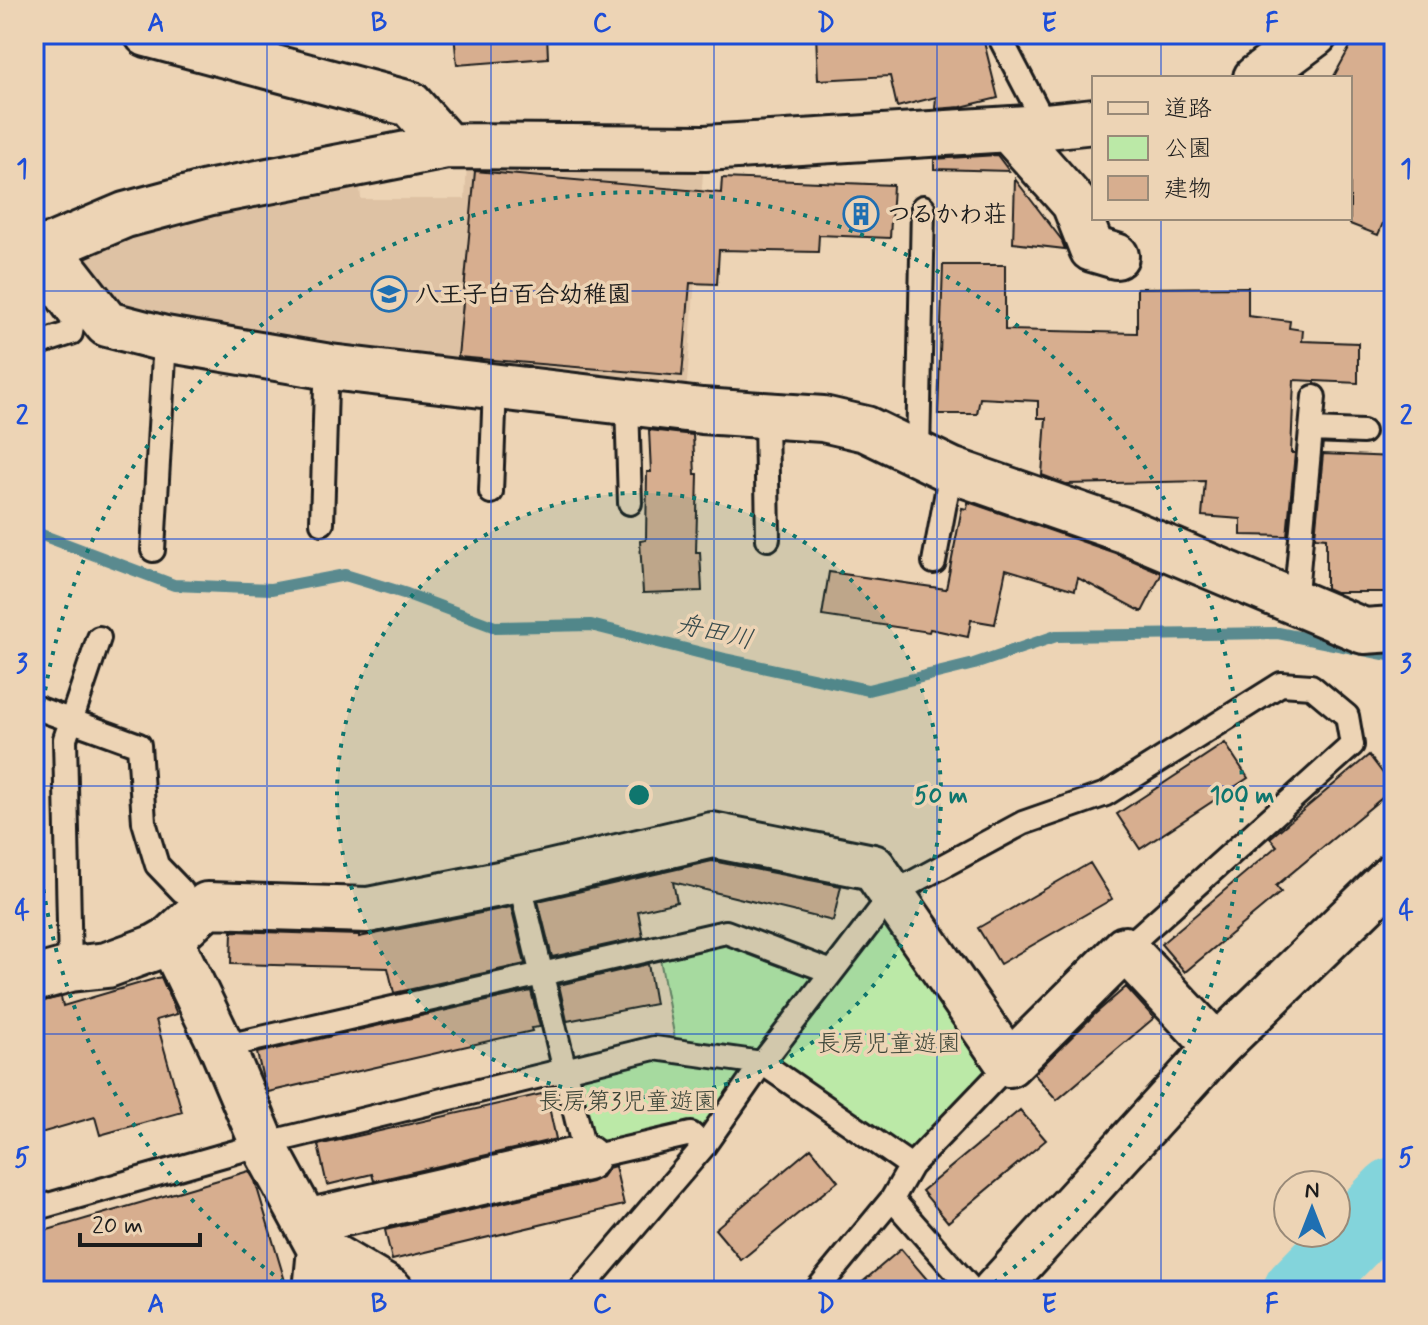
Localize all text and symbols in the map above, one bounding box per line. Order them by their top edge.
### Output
text: A [147,7,165,41]
text: B [371,7,387,41]
text: C [593,7,612,41]
text: D [817,7,835,41]
text: E [1041,7,1057,41]
text: F [1265,7,1279,41]
legend [1092,76,1352,220]
text: 道路 [1164,94,1212,125]
text: 公園 [1164,134,1212,165]
text: 1 [16,153,28,187]
text: 1 [1400,153,1412,187]
text: 建物 [1164,174,1212,205]
building icon: つるかわ荘 [842,195,880,233]
place label: つるかわ荘 [887,200,1007,231]
school or university icon: 八王子白百合幼稚園 [370,275,408,313]
place label: 八王子白百合幼稚園 [415,280,631,311]
text: 2 [16,400,29,434]
text: 2 [1400,400,1413,434]
water label: 舟田川 [673,608,756,658]
text: 3 [16,648,28,682]
text: 3 [1400,648,1412,682]
centre of rings [625,781,653,809]
text: 50 m [914,781,968,812]
text: 100 m [1210,781,1274,812]
text: 4 [14,895,30,929]
text: 4 [1398,895,1414,929]
park label: 長房児童遊園 [817,1029,961,1060]
park label: 長房第3児童遊園 [539,1087,717,1118]
text: 5 [14,1142,30,1176]
text: 5 [1398,1142,1414,1176]
north arrow [1272,1169,1352,1249]
text: N [1305,1177,1319,1205]
scale bar [80,1197,200,1247]
text: 20 m [92,1211,143,1242]
text: A [147,1288,165,1322]
text: B [371,1288,387,1322]
text: C [593,1288,612,1322]
text: D [817,1288,835,1322]
text: E [1041,1288,1057,1322]
text: F [1265,1288,1279,1322]

